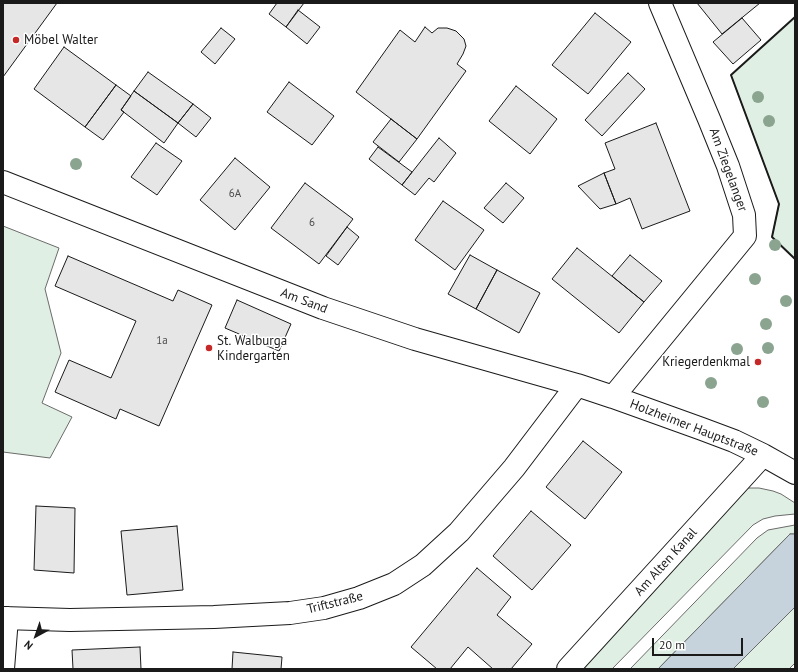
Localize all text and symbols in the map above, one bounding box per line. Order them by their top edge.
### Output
place label: Möbel Walter [24,32,98,48]
marker: Möbel Walter [11,35,21,45]
street label: Am Ziegelanger [706,126,750,214]
house number: 6A [229,187,241,201]
house number: 6 [309,216,315,230]
street label: Am Sand [278,285,330,317]
place label: St. Walburga Kindergarten [217,333,290,364]
house number: 1a [156,334,168,348]
marker: St. Walburga Kindergarten [204,343,214,353]
place label: Kriegerdenkmal [662,354,750,370]
marker: Kriegerdenkmal [753,357,763,367]
street label: Holzheimer Hauptstraße [628,396,760,460]
street label: Am Alten Kanal [631,525,701,599]
street label: Triftstraße [305,589,365,617]
north arrow [16,616,56,656]
scale bar [654,630,745,656]
text: 20 m [659,637,685,652]
text: N [21,638,36,653]

